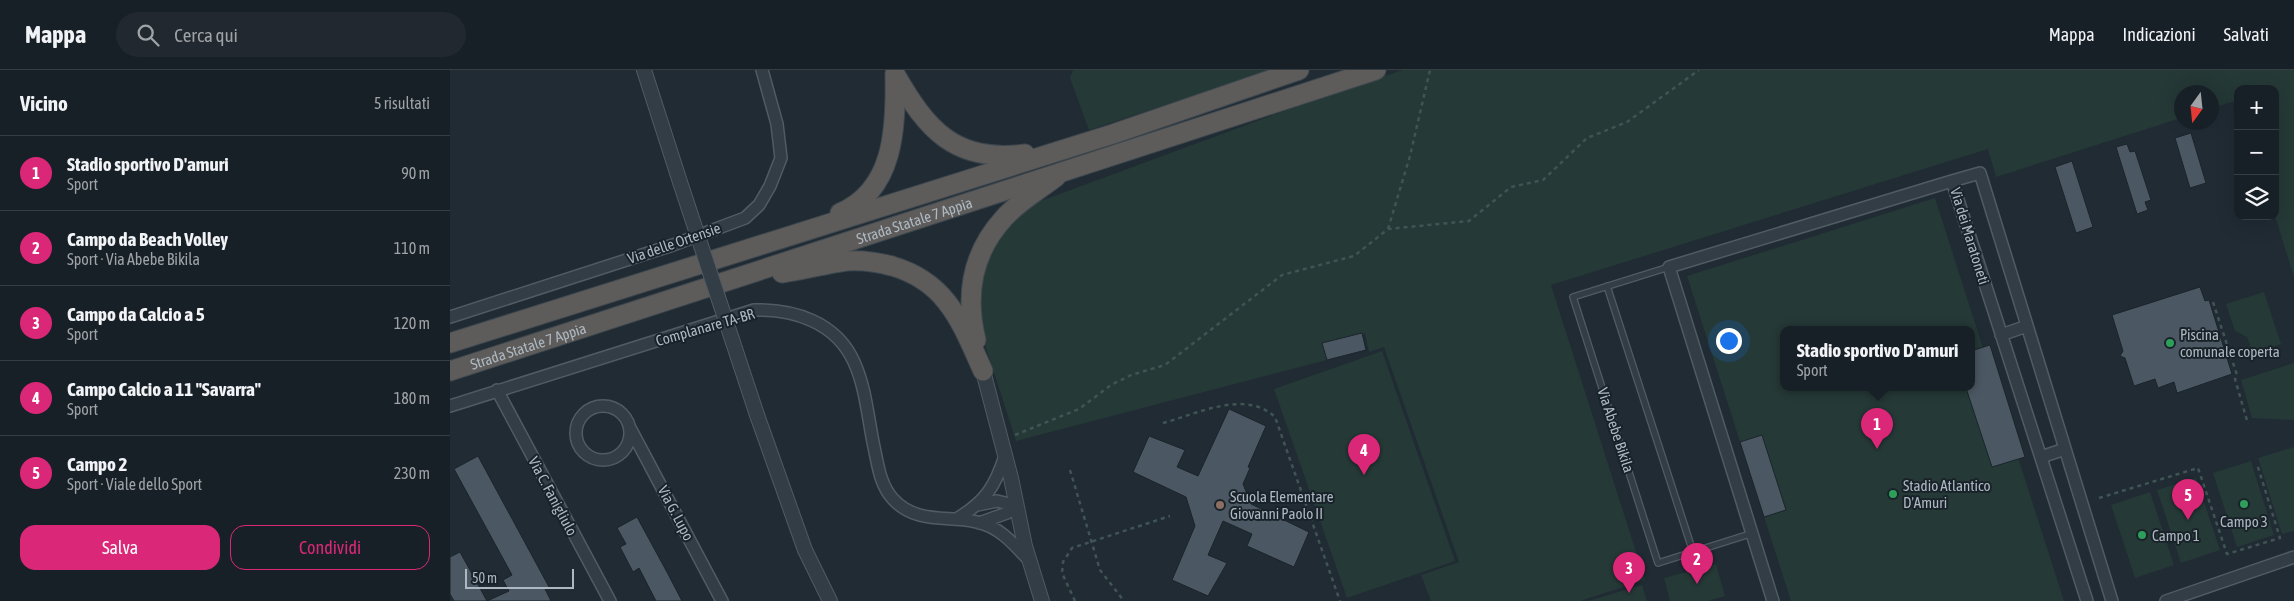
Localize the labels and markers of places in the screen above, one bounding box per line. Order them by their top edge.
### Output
place label: Piscina comunale coperta [2180,326,2280,360]
marker: Piscina comunale coperta [2164,337,2176,349]
pin: 1 [1861,408,1893,449]
pin: 4 [1348,434,1380,475]
place label: Stadio Atlantico D'Amuri [1903,477,1991,511]
pin: 5 [2172,479,2204,520]
place label: Scuola Elementare Giovanni Paolo II [1230,488,1334,522]
marker: Stadio Atlantico D'Amuri [1887,488,1899,500]
marker: Campo 3 [2238,498,2250,510]
marker: Scuola Elementare Giovanni Paolo II [1214,499,1226,511]
place label: Campo 3 [2220,513,2268,530]
place label: Campo 1 [2152,527,2200,544]
marker: Campo 1 [2136,529,2148,541]
pin: 2 [1681,543,1713,584]
pin: 3 [1613,552,1645,593]

